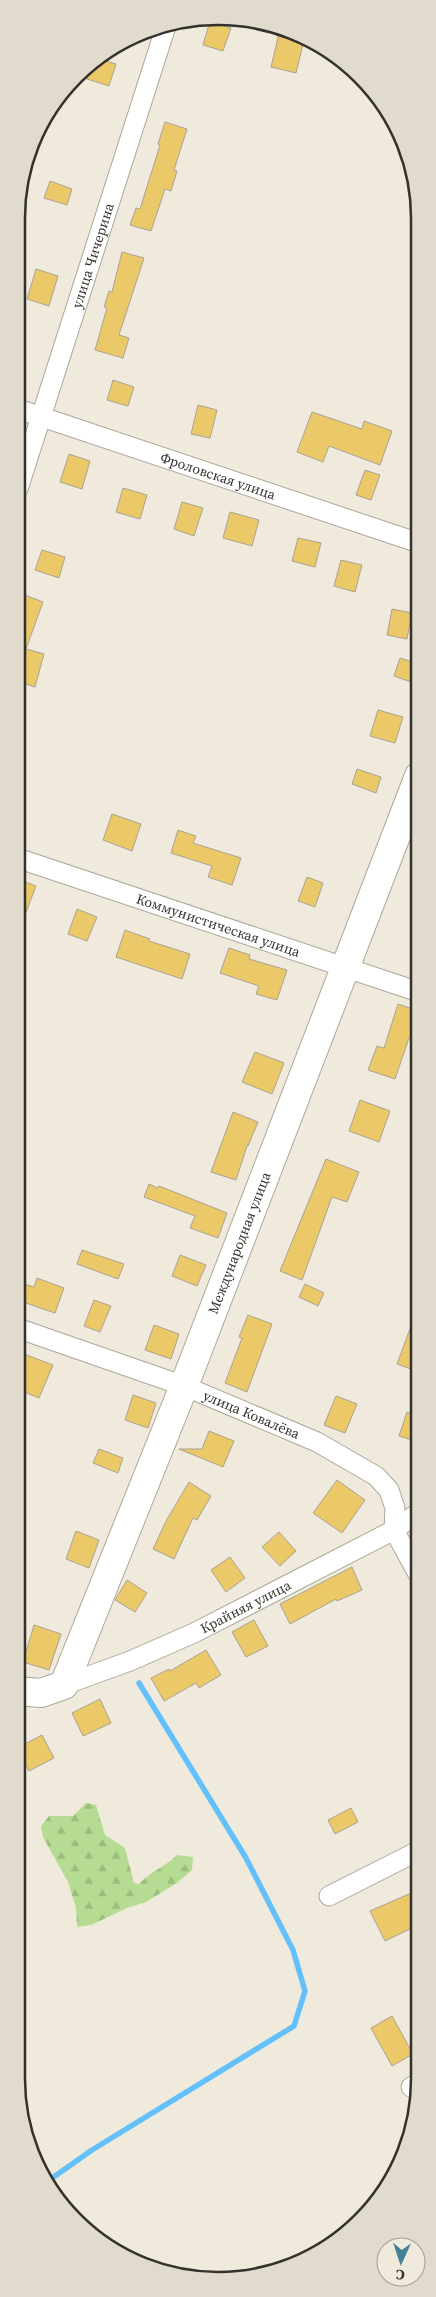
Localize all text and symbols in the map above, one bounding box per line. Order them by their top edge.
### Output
street label: улица Чичерина [66,200,119,311]
street label: Фроловская улица [158,447,279,505]
street label: Коммунистическая улица [134,888,303,962]
street label: Международная улица [203,1168,276,1317]
street label: улица Ковалёва [200,1385,304,1444]
street label: Крайняя улица [197,1574,295,1638]
north arrow [376,2237,426,2287]
text: С [395,2265,405,2285]

